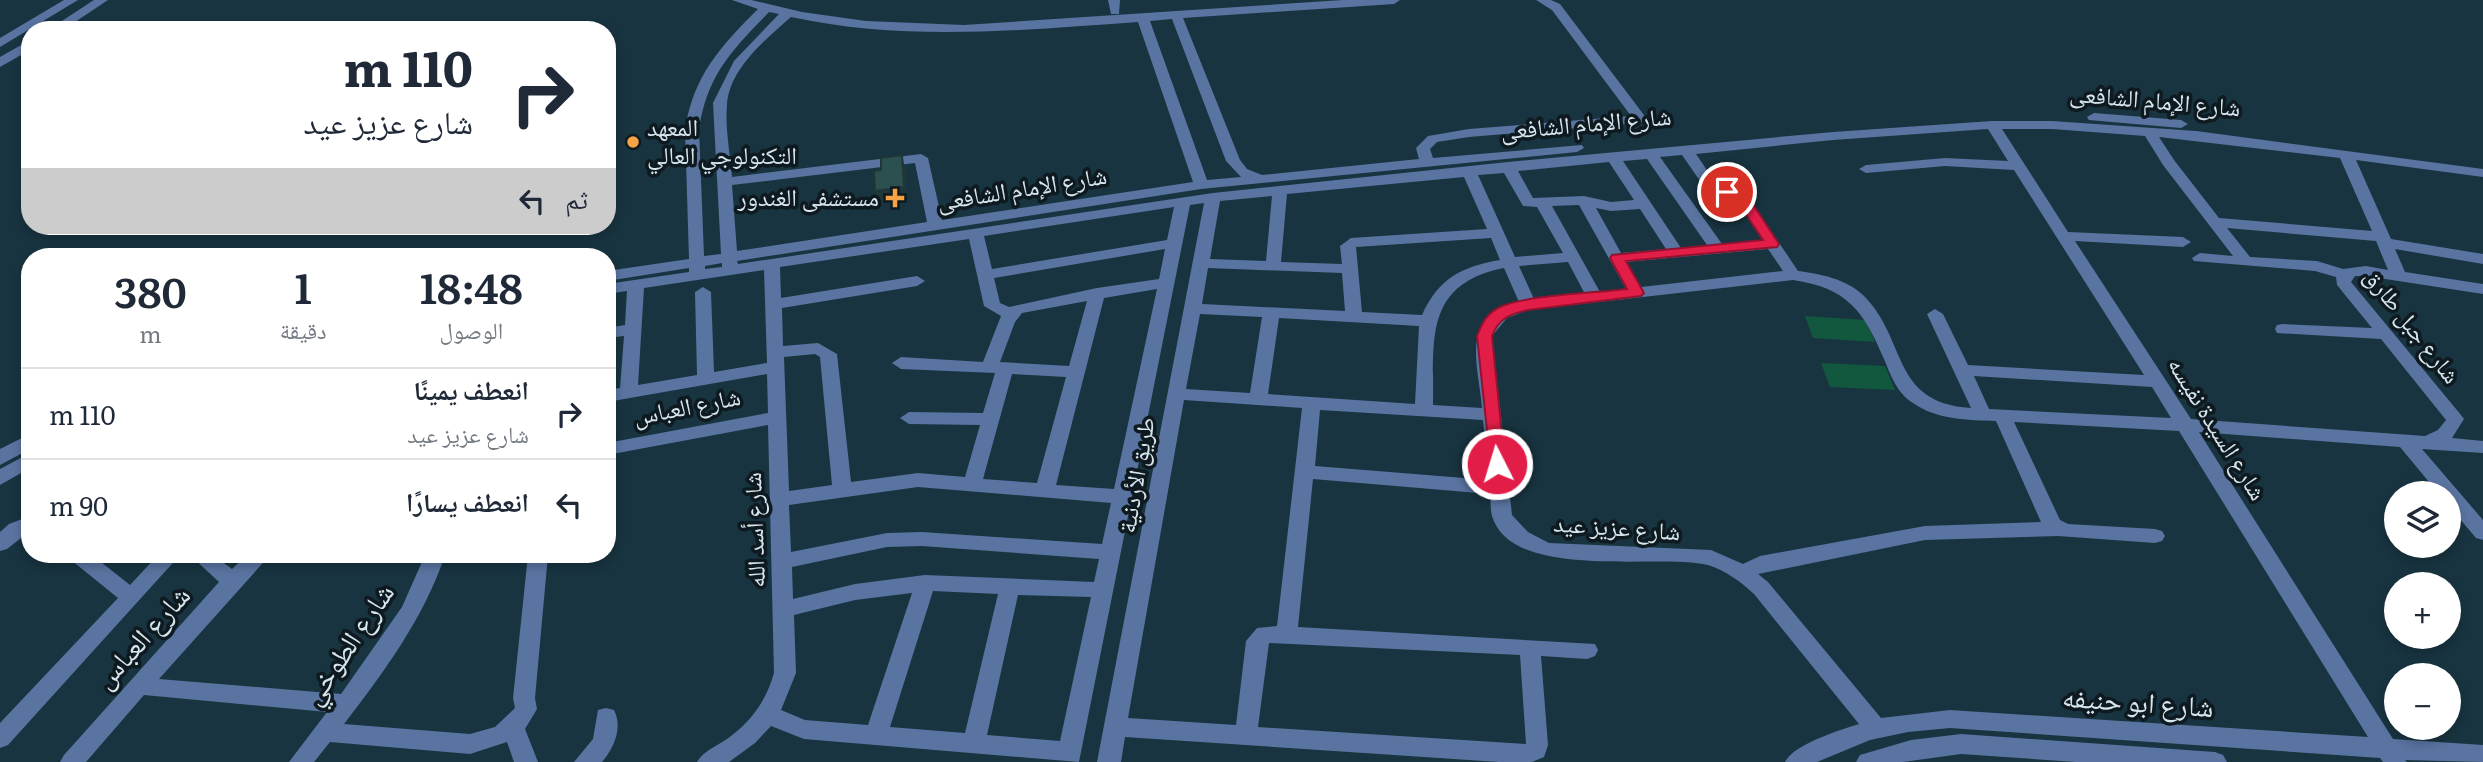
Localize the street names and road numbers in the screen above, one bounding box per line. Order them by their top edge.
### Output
street label: شارع الإمام الشافعى [2068,74,2242,124]
street label: شارع الإمام الشافعى [1499,97,1673,147]
street label: شارع الإمام الشافعى [934,156,1109,218]
street label: شارع جبل طارق [2358,259,2470,390]
street label: شارع السيدة نفيسه [2161,349,2277,506]
street label: شارع العباس [630,377,743,432]
street label: طريق الأردنية [1107,414,1162,535]
street label: شارع أسد الله [733,472,772,588]
street label: شارع عزيز عيد [1553,504,1682,547]
street label: شارع الطوخي [290,573,406,715]
street label: شارع العباس [83,575,198,697]
street label: شارع ابو حنيفه [2061,674,2215,726]

